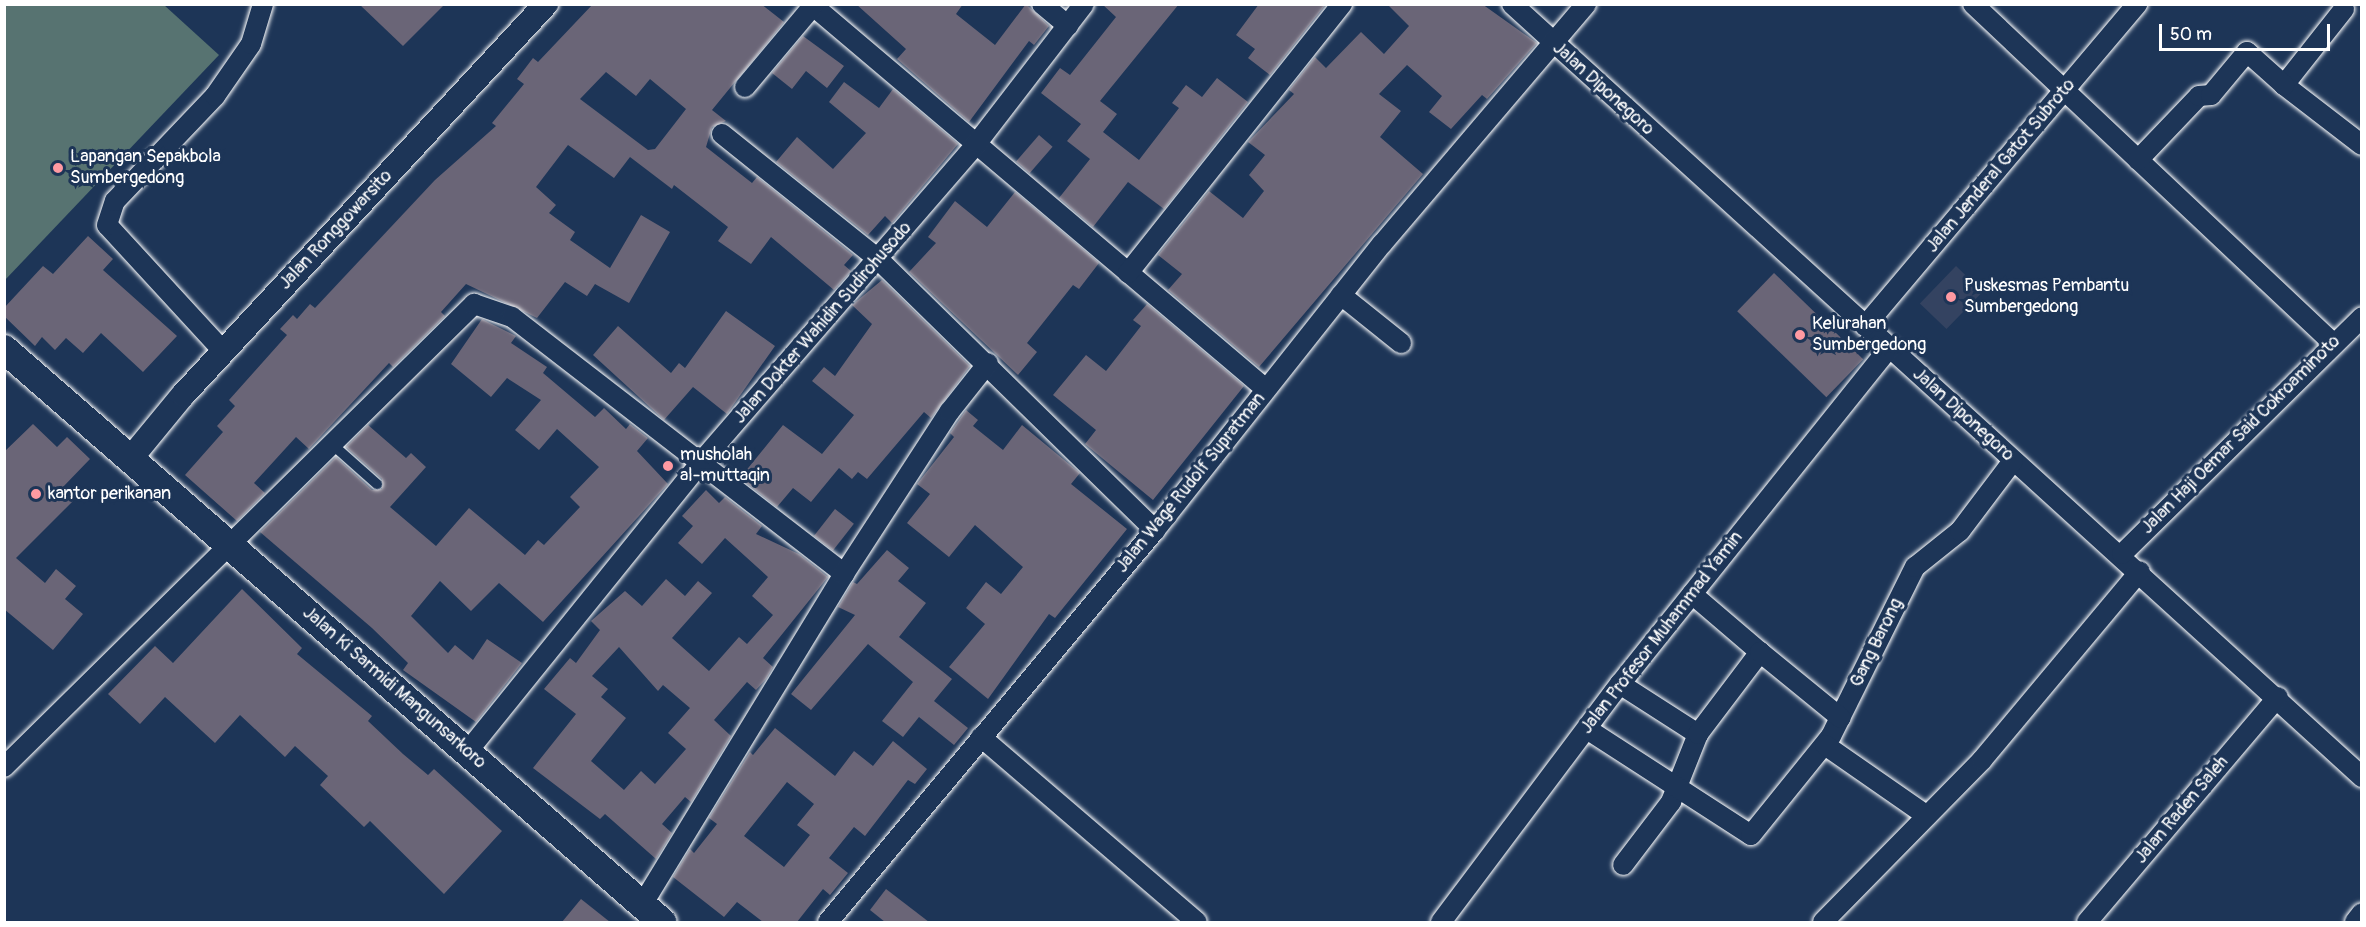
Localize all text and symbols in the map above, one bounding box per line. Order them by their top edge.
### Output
scale bar [2162,12,2333,50]
text: 50 m [2170,23,2212,46]
street label: Jalan Diponegoro [1548,38,1658,140]
street label: Jalan Jenderal Gatot Subroto [1922,75,2080,257]
place label: Lapangan Sepakbola Sumbergedong [70,147,221,190]
marker: Lapangan Sepakbola Sumbergedong [51,161,65,175]
street label: Jalan Ronggowarsito [275,166,397,294]
street label: Jalan Dokter Wahidin Sudirohusodo [729,218,917,428]
place label: Puskesmas Pembantu Sumbergedong [1964,276,2129,318]
marker: Puskesmas Pembantu Sumbergedong [1942,288,1960,306]
place label: Kelurahan Sumbergedong [1812,314,1926,356]
marker: Kelurahan Sumbergedong [1793,328,1807,342]
street label: Jalan Haji Oemar Said Cokroaminoto [2137,331,2345,539]
street label: Jalan Diponegoro [1908,364,2018,466]
street label: Jalan Wage Rudolf Supratman [1112,389,1270,577]
place label: musholah al-muttaqin [680,445,770,488]
marker: musholah al-muttaqin [661,459,675,473]
place label: kantor perikanan [48,483,171,505]
marker: kantor perikanan [29,487,43,501]
street label: Jalan Profesor Muhammad Yamin [1576,528,1748,738]
street label: Gang Barong [1846,595,1908,691]
street label: Jalan Ki Sarmidi Mangunsarkoro [298,602,490,774]
street label: Jalan Raden Saleh [2131,752,2233,868]

